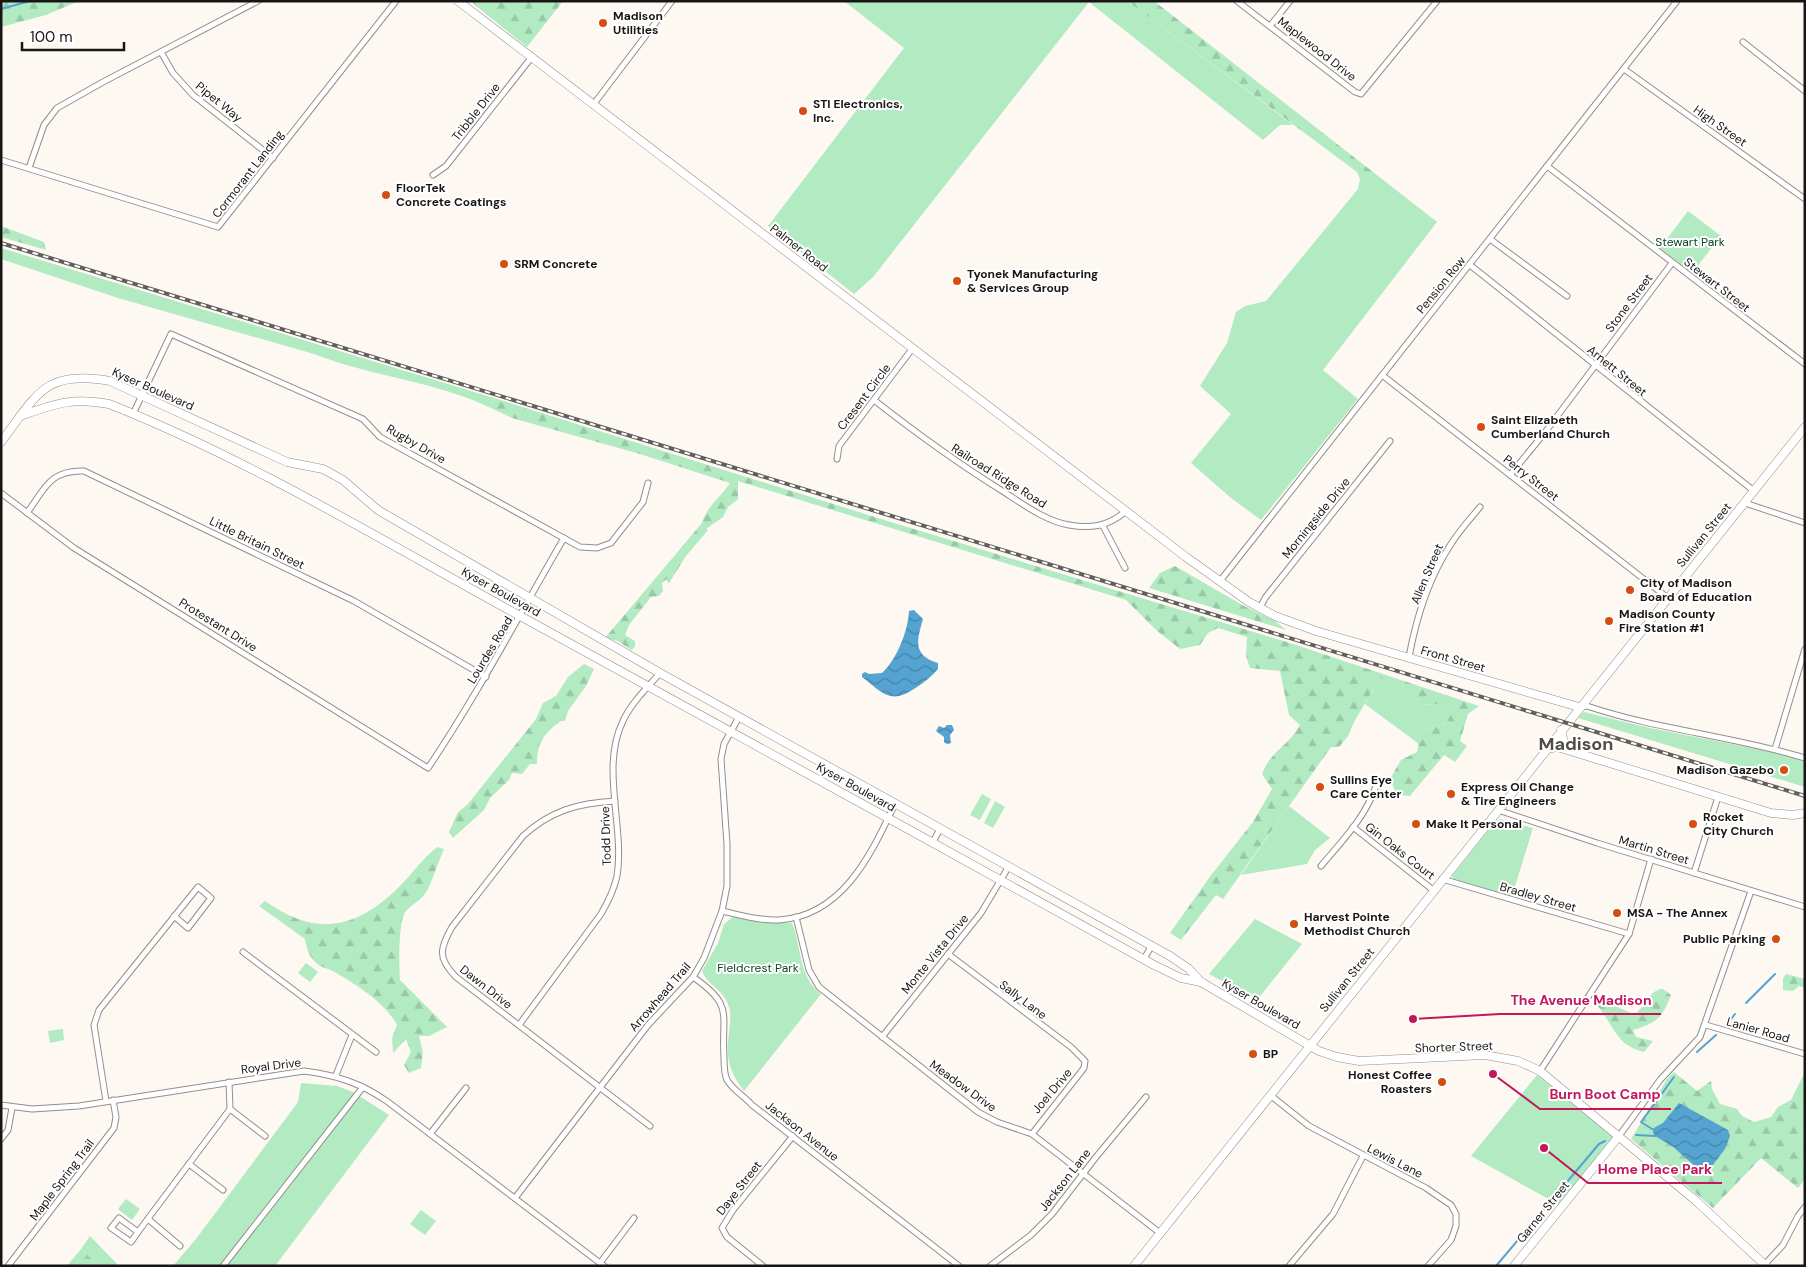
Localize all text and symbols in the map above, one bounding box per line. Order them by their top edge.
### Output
place label: Madison Utilities [613,8,663,38]
street label: Maplewood Drive [1274,13,1360,85]
marker: Madison Utilities [597,17,609,29]
scale bar [22,20,125,52]
text: 100 m [30,27,73,47]
street label: Pipet Way [192,78,246,126]
street label: Tribble Drive [448,80,504,144]
place label: STI Electronics, Inc. [813,96,903,126]
street label: High Street [1690,102,1750,150]
marker: STI Electronics, Inc. [797,105,809,117]
street label: Cormorant Landing [209,127,288,221]
place label: FloorTek Concrete Coatings [396,180,506,210]
marker: FloorTek Concrete Coatings [380,189,392,201]
street label: Palmer Road [767,220,831,276]
park label: Stewart Park [1655,234,1725,250]
street label: Pension Row [1413,253,1469,317]
street label: Stewart Street [1681,254,1754,316]
place label: SRM Concrete [514,256,597,272]
marker: SRM Concrete [498,258,510,270]
place label: Tyonek Manufacturing & Services Group [967,266,1098,296]
street label: Stone Street [1602,270,1656,336]
marker: Tyonek Manufacturing & Services Group [951,275,963,287]
street label: Arnett Street [1584,342,1650,400]
street label: Cresent Circle [834,360,894,433]
street label: Kyser Boulevard [110,364,196,414]
place label: Saint Elizabeth Cumberland Church [1491,412,1610,442]
street label: Rugby Drive [383,421,449,468]
marker: Saint Elizabeth Cumberland Church [1475,421,1487,433]
street label: Railroad Ridge Road [948,440,1050,512]
street label: Perry Street [1500,451,1562,505]
street label: Morningside Drive [1278,474,1354,562]
street label: Sullivan Street [1673,499,1735,571]
street label: Little Britain Street [207,513,308,573]
street label: Allen Street [1407,541,1447,607]
street label: Kyser Boulevard [459,564,543,620]
place label: City of Madison Board of Education [1640,575,1752,605]
marker: City of Madison Board of Education [1624,584,1636,596]
street label: Protestant Drive [176,594,260,656]
place label: Madison County Fire Station #1 [1619,606,1716,636]
street label: Lourdes Road [464,613,516,687]
marker: Madison County Fire Station #1 [1603,615,1615,627]
street label: Front Street [1419,642,1487,676]
district label: Madison [1539,732,1613,756]
street label: Kyser Boulevard [814,759,898,815]
place label: Madison Gazebo [1677,762,1774,778]
marker: Madison Gazebo [1778,764,1790,776]
place label: Sullins Eye Care Center [1330,772,1401,802]
place label: Express Oil Change & Tire Engineers [1461,779,1574,809]
marker: Sullins Eye Care Center [1314,781,1326,793]
marker: Express Oil Change & Tire Engineers [1445,788,1457,800]
street label: Todd Drive [597,806,615,866]
place label: Rocket City Church [1703,809,1774,839]
place label: Make It Personal [1426,816,1522,832]
marker: Make It Personal [1410,818,1422,830]
marker: Rocket City Church [1687,818,1699,830]
street label: Gin Oaks Court [1362,819,1438,884]
street label: Martin Street [1617,832,1691,868]
street label: Bradley Street [1498,878,1578,916]
place label: MSA - The Annex [1627,905,1728,921]
marker: MSA - The Annex [1611,907,1623,919]
place label: Harvest Pointe Methodist Church [1304,909,1410,939]
street label: Monte Vista Drive [898,911,972,997]
marker: Harvest Pointe Methodist Church [1288,918,1300,930]
place label: Public Parking [1683,931,1766,947]
marker: Public Parking [1770,933,1782,945]
street label: Sullivan Street [1316,944,1378,1016]
street label: Arrowhead Trail [626,959,694,1035]
park label: Fieldcrest Park [717,960,799,976]
street label: Dawn Drive [457,962,516,1013]
street label: Kyser Boulevard [1219,975,1303,1033]
street label: Sally Lane [996,977,1050,1023]
callout: The Avenue Madison [1500,985,1661,1014]
text: The Avenue Madison [1510,991,1652,1009]
street label: Lanier Road [1725,1013,1791,1047]
street label: Shorter Street [1415,1038,1494,1056]
place label: BP [1263,1046,1278,1062]
marker: BP [1247,1048,1259,1060]
street label: Royal Drive [240,1054,302,1078]
street label: Meadow Drive [926,1056,1000,1116]
street label: Joel Drive [1028,1065,1076,1117]
place label: Honest Coffee Roasters [1348,1067,1432,1097]
marker: Honest Coffee Roasters [1436,1076,1448,1088]
callout: Burn Boot Camp [1540,1080,1671,1109]
text: Burn Boot Camp [1549,1085,1661,1103]
street label: Jackson Avenue [762,1097,842,1165]
street label: Maple Spring Trail [26,1136,98,1224]
street label: Lewis Lane [1364,1140,1426,1182]
street label: Jackson Lane [1036,1145,1094,1214]
callout: Home Place Park [1588,1154,1722,1183]
street label: Daye Street [713,1157,765,1218]
text: Home Place Park [1598,1160,1712,1178]
street label: Garner Street [1513,1177,1573,1246]

